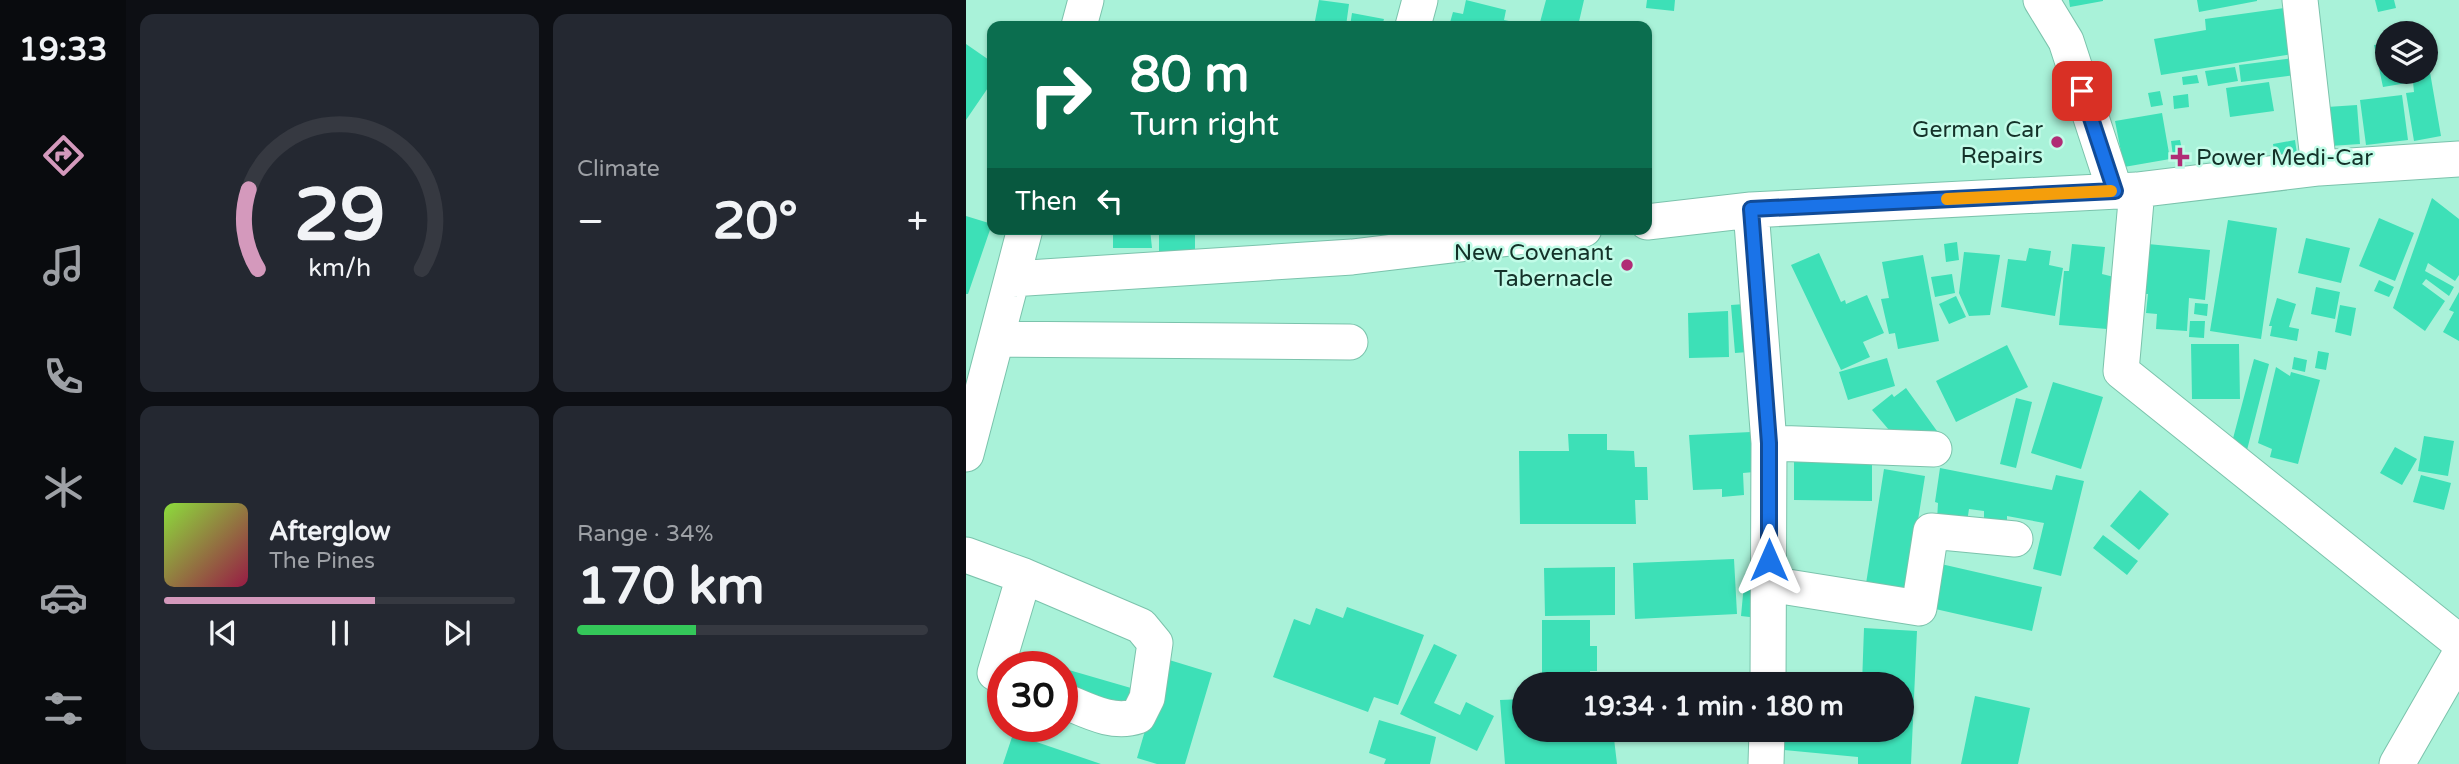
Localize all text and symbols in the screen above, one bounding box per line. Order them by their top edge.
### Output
map controls [2375,21,2438,84]
button: layers [2375,21,2438,84]
text: 19:33 [19,31,107,69]
text: 80 m [1130,46,1249,105]
icon: right [1015,49,1106,140]
pin [2052,61,2112,121]
icon: arrive [2063,72,2101,110]
text: Turn right [1130,106,1279,144]
place label: German Car Repairs [1912,116,2043,170]
icon: directions [39,131,88,180]
marker: German Car Repairs [2049,134,2065,150]
place label: Power Medi-Car [2196,144,2373,172]
marker: Power Medi-Car [2170,147,2190,167]
text: Climate [577,155,660,183]
text: 29 [294,172,385,260]
icon: left [1091,182,1129,220]
text: Then [1015,186,1077,217]
text: 20° [713,190,798,253]
text: − [577,199,604,245]
text: + [907,199,928,245]
place label: New Covenant Tabernacle [1454,239,1613,293]
icon: music [39,241,88,290]
text: km/h [308,253,371,283]
marker: New Covenant Tabernacle [1619,257,1635,273]
icon: phone [39,352,88,401]
icon: climate [39,463,88,512]
text: Afterglow [269,516,391,547]
text: Range · 34% [577,520,713,548]
position arrow [1732,523,1806,597]
text: The Pines [269,547,375,575]
text: 170 km [577,555,765,618]
icon: car [39,573,88,622]
icon: previous [204,614,242,652]
icon: pause [321,614,359,652]
icon: next [438,614,476,652]
speed limit sign: 30 [987,651,1078,742]
icon: filters [39,684,88,733]
text: 19:34 · 1 min · 180 m [1582,691,1844,722]

